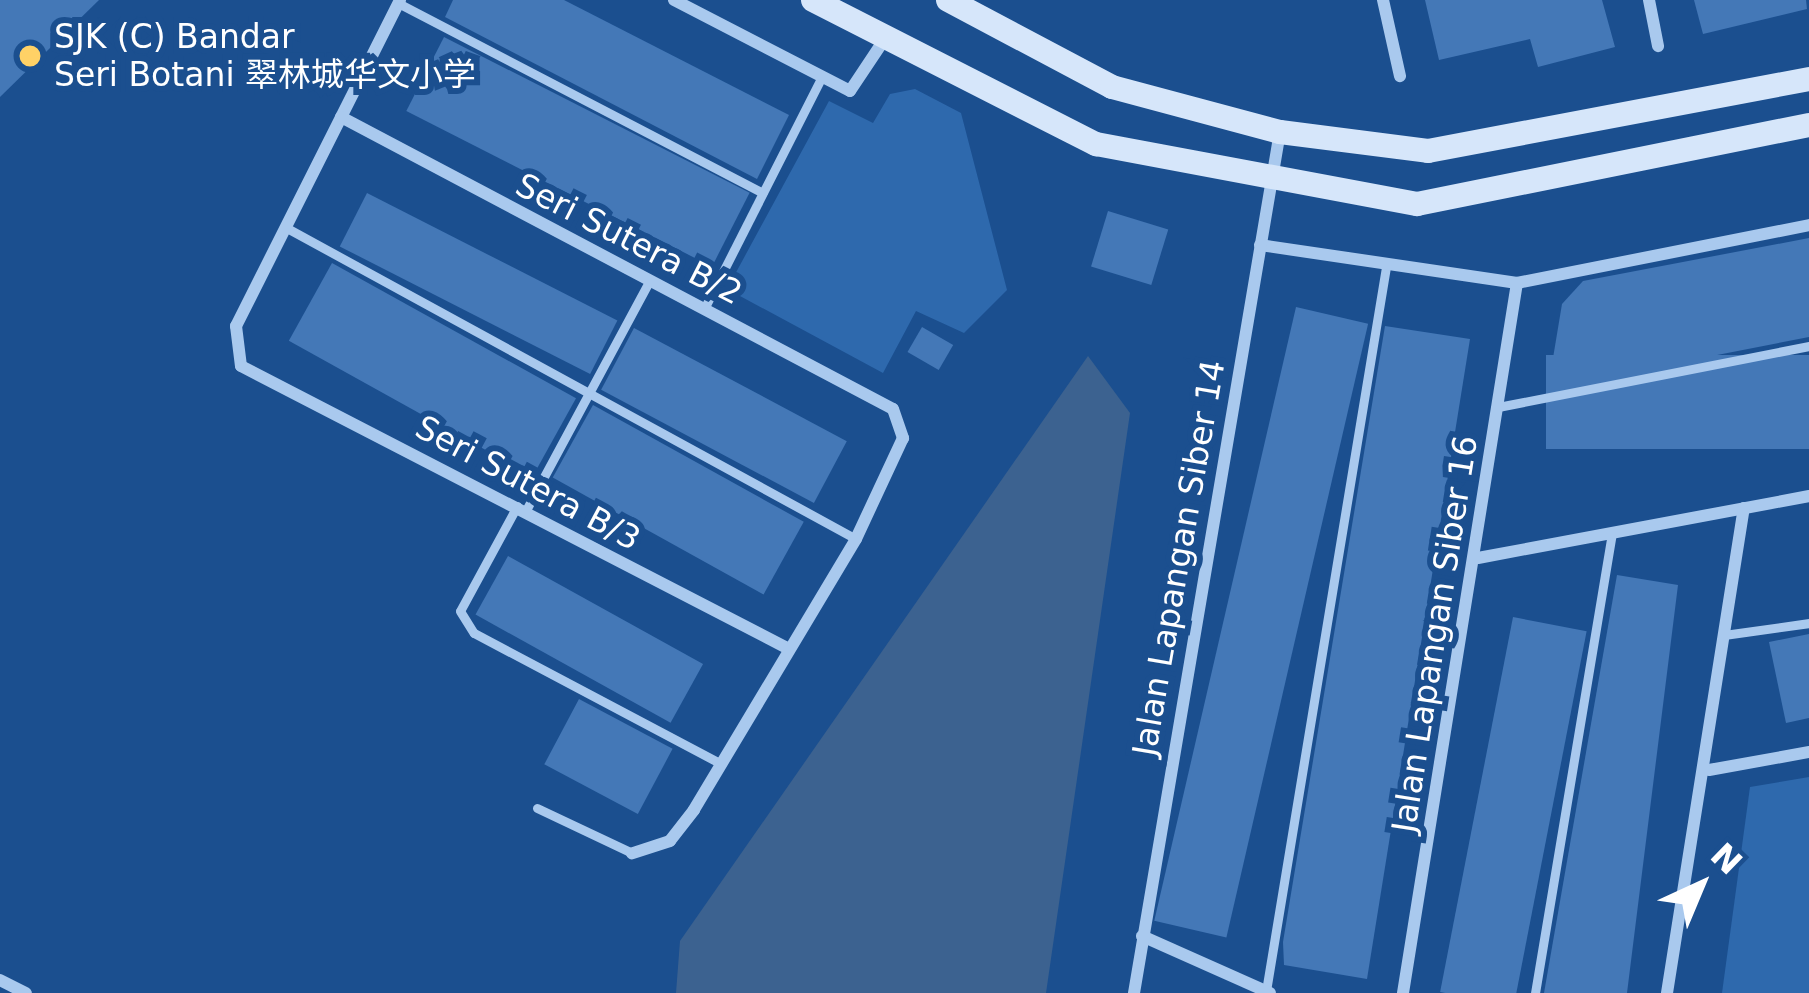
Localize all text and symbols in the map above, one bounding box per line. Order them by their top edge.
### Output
place label: SJK (C) Bandar Seri Botani 翠林城华文小学 [54,17,476,95]
marker: SJK (C) Bandar Seri Botani 翠林城华文小学 [17,43,43,69]
street label: Seri Sutera B/2 [509,165,749,313]
street label: Jalan Lapangan Siber 14 [1125,357,1233,759]
street label: Seri Sutera B/3 [409,407,647,559]
street label: Jalan Lapangan Siber 16 [1384,433,1486,835]
north arrow [1641,825,1761,945]
text: N [1703,835,1750,882]

